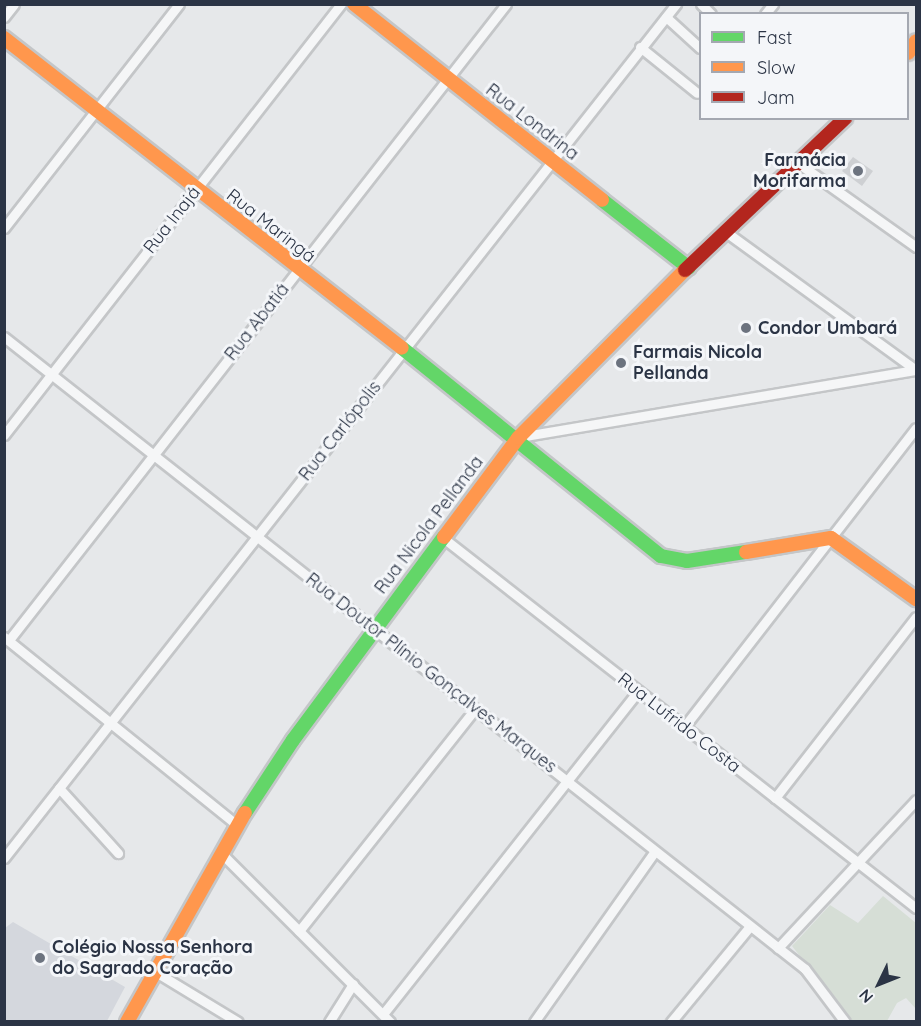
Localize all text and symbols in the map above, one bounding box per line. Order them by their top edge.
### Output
legend [699,12,909,120]
text: Fast [757,26,792,49]
text: Slow [757,56,795,79]
street label: Rua Londrina [481,79,583,165]
text: Jam [757,86,795,109]
place label: Farmácia Morifarma [753,150,846,192]
marker: Farmácia Morifarma [851,164,865,178]
street label: Rua Inajá [139,182,205,258]
street label: Rua Maringá [222,185,320,267]
street label: Rua Abatiá [220,279,294,365]
place label: Condor Umbará [758,317,897,339]
marker: Condor Umbará [739,321,753,335]
place label: Farmais Nicola Pellanda [633,342,762,385]
marker: Farmais Nicola Pellanda [614,356,628,370]
street label: Rua Carlópolis [294,377,386,485]
street label: Rua Nicola Pellanda [370,452,488,598]
street label: Rua Doutor Plínio Gonçalves Marques [301,568,561,778]
street label: Rua Lufrido Costa [613,668,745,778]
place label: Colégio Nossa Senhora do Sagrado Coração [52,937,253,980]
marker: Colégio Nossa Senhora do Sagrado Coração [33,951,47,965]
north arrow [849,954,909,1014]
text: N [855,985,877,1007]

